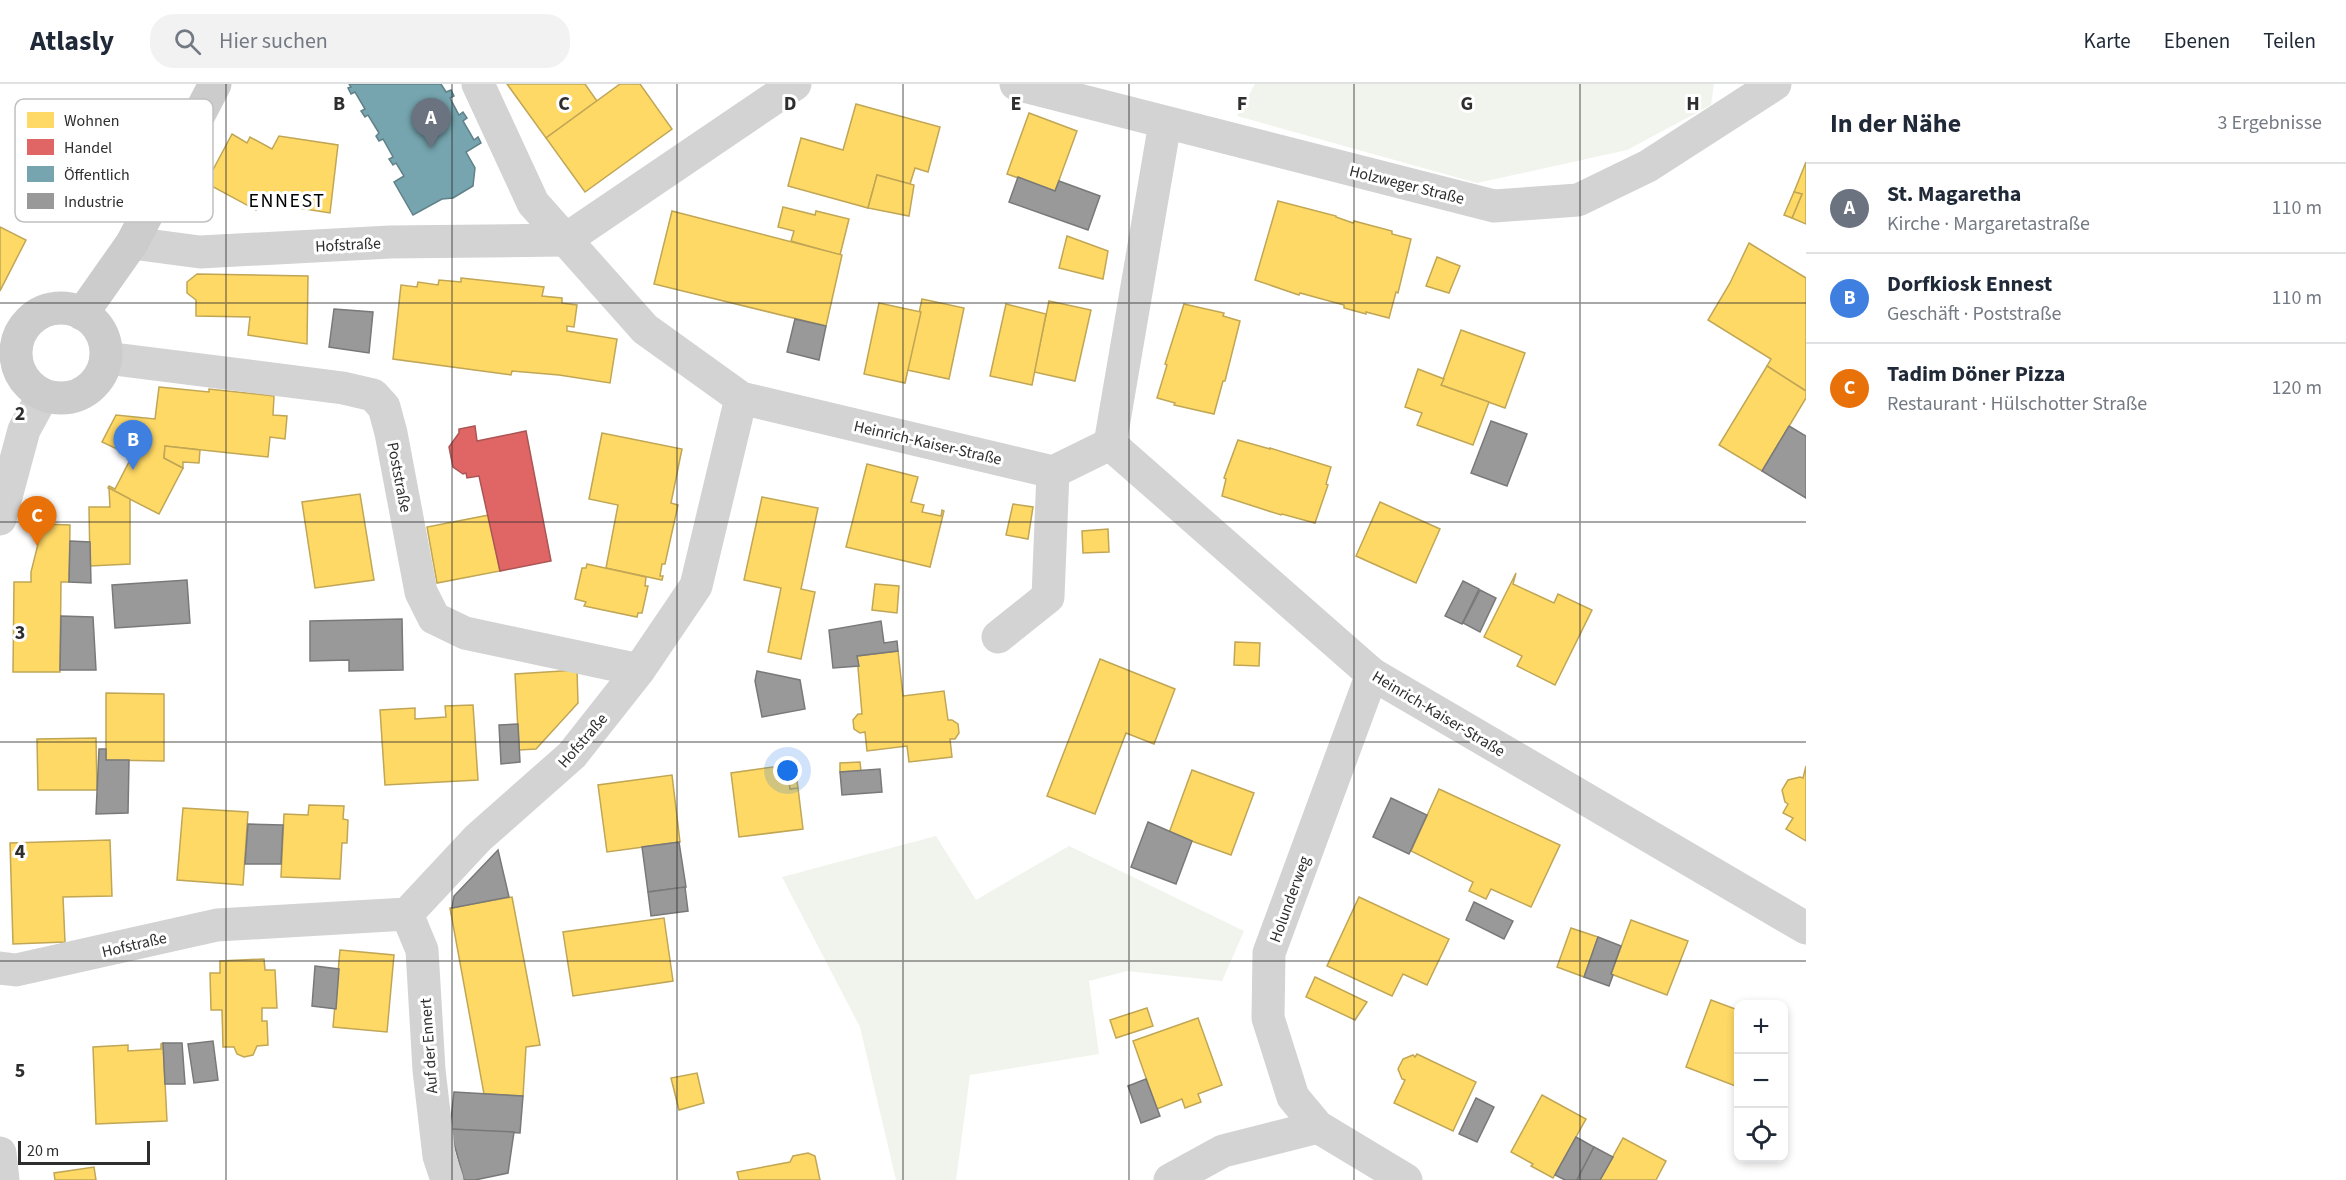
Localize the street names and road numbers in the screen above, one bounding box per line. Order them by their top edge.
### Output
street label: Holzweger Straße [1347,160,1467,210]
street label: Hofstraße [315,232,382,258]
street label: Heinrich-Kaiser-Straße [852,415,1004,471]
street label: Poststraße [381,440,417,514]
street label: Heinrich-Kaiser-Straße [1368,665,1509,762]
street label: Hofstraße [553,709,613,773]
street label: Holunderweg [1264,853,1316,946]
street label: Hofstraße [100,927,169,963]
street label: Auf der Ennert [415,997,443,1094]

